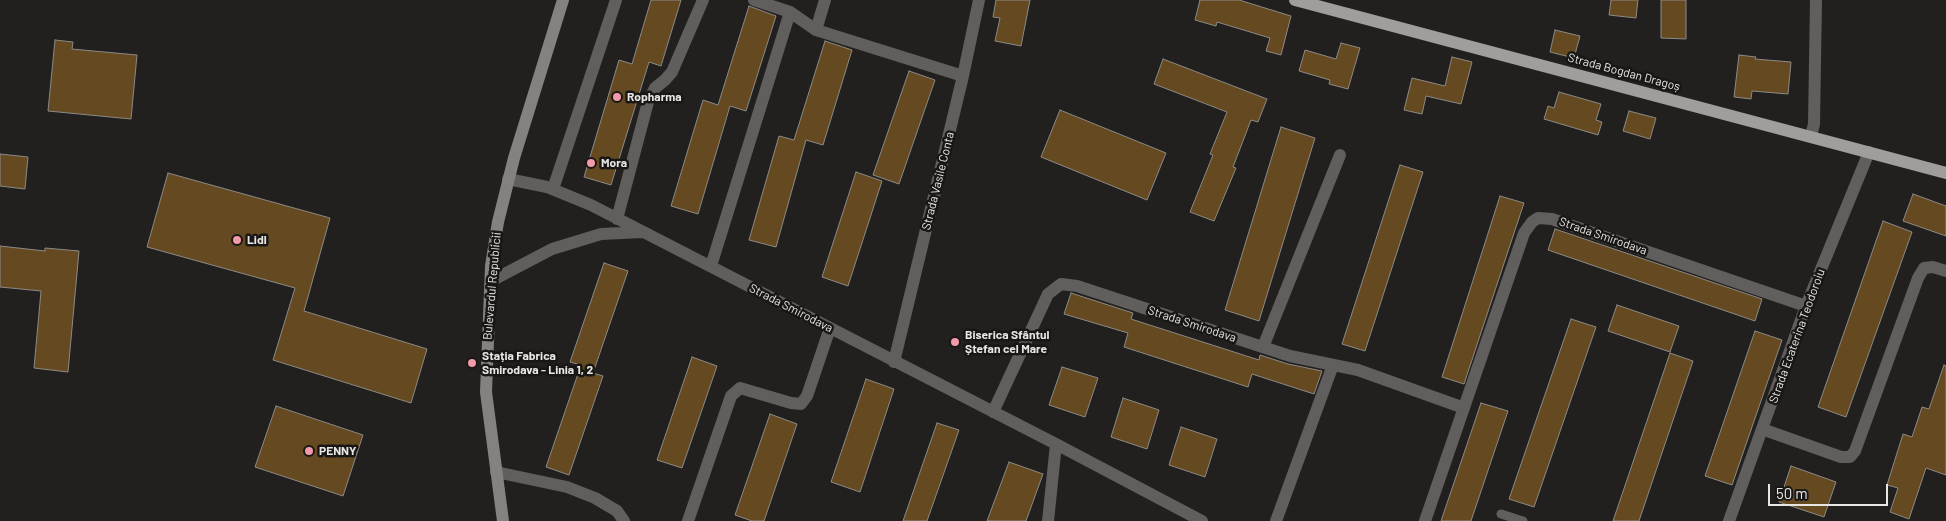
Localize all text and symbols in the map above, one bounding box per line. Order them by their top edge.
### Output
street label: Strada Bogdan Dragoș [1566,50,1682,94]
place label: Ropharma [627,90,682,104]
marker: Ropharma [611,91,623,103]
street label: Strada Vasile Conta [919,130,957,232]
place label: Mora [601,156,627,170]
marker: Mora [585,157,597,169]
street label: Strada Smirodava [1557,214,1649,258]
street label: Bulevardul Republicii [480,231,504,341]
place label: Lidl [247,233,267,247]
marker: Lidl [231,234,243,246]
street label: Strada Ecaterina Teodoroiu [1766,267,1828,405]
street label: Strada Smirodava [747,281,835,335]
street label: Strada Smirodava [1146,303,1238,345]
place label: Biserica Sfântul Ștefan cel Mare [965,328,1050,356]
marker: Biserica Sfântul Ștefan cel Mare [949,336,961,348]
place label: Stația Fabrica Smirodava - Linia 1, 2 [482,349,593,377]
marker: Stația Fabrica Smirodava - Linia 1, 2 [466,357,478,369]
place label: PENNY [319,444,356,458]
marker: PENNY [303,445,315,457]
scale bar [1771,474,1891,506]
text: 50 m [1776,484,1808,502]

